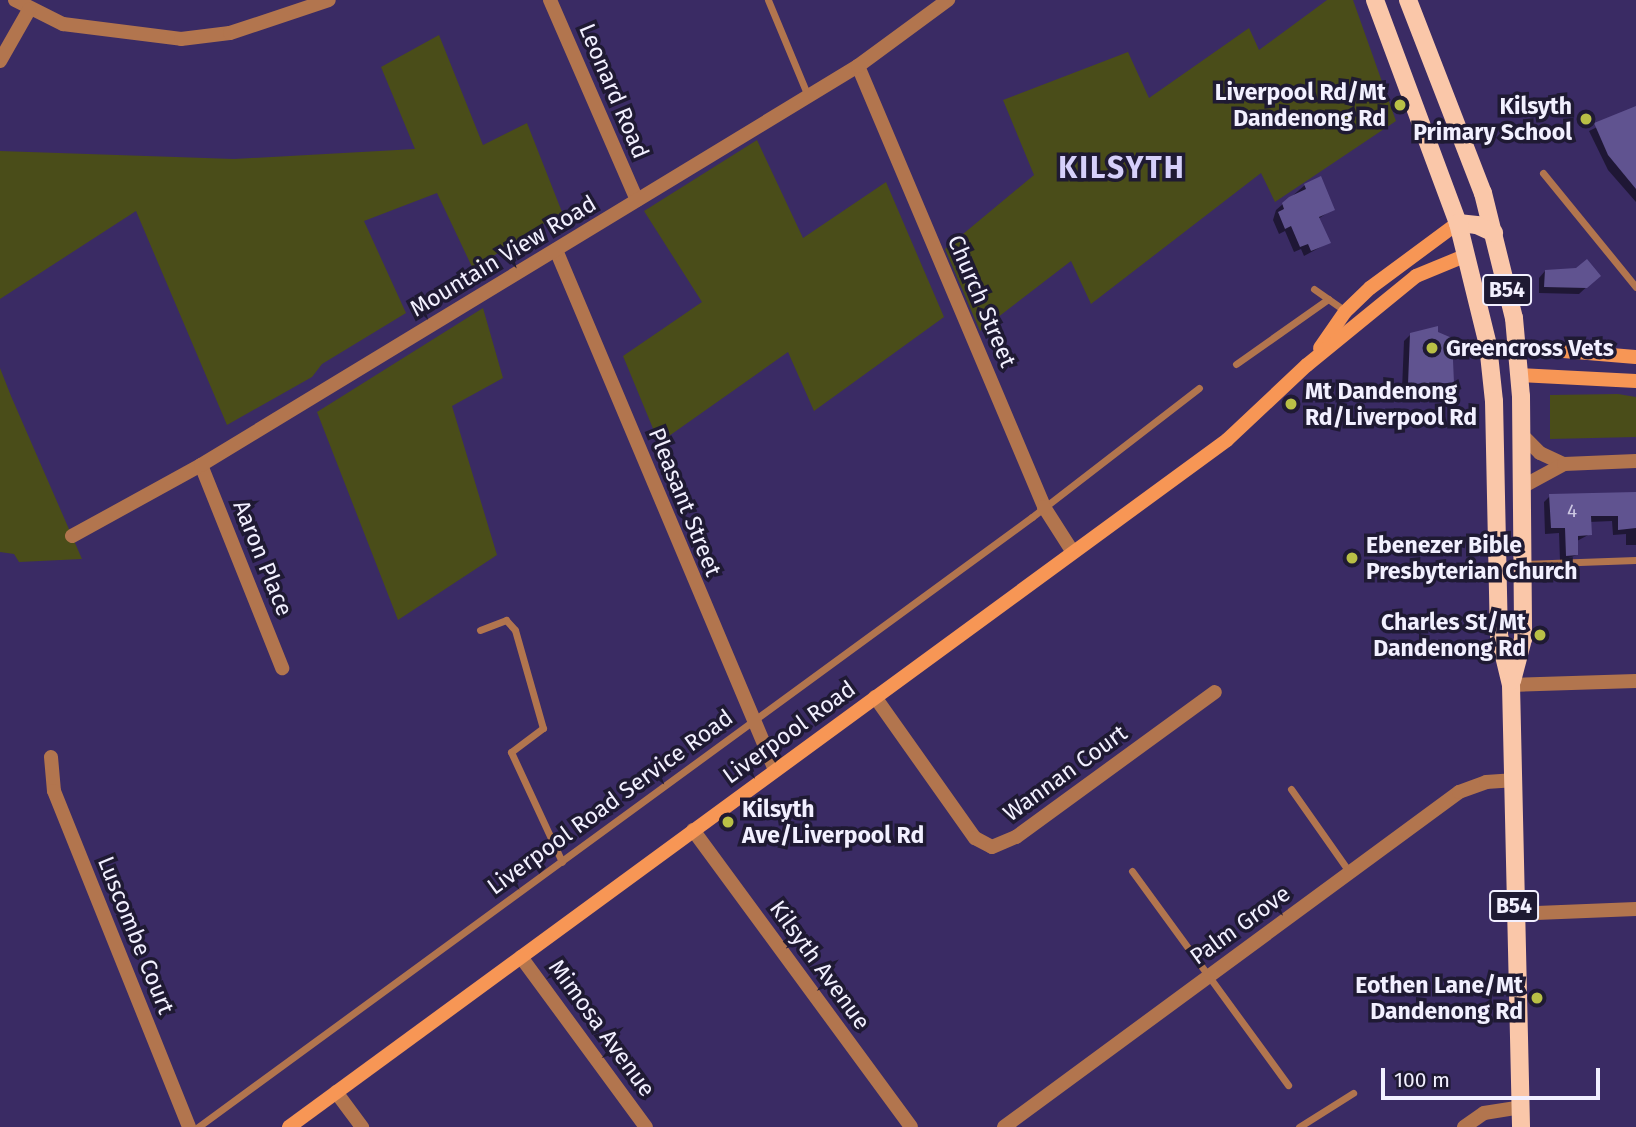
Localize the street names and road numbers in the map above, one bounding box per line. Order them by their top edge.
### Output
street label: Leonard Road [573,19,655,163]
street label: Mountain View Road [405,189,601,323]
street label: Church Street [942,231,1022,371]
road number: B54 [1481,272,1533,308]
street label: Pleasant Street [643,424,727,580]
street label: Aaron Place [227,496,299,620]
street label: Liverpool Road [717,675,861,789]
street label: Liverpool Road Service Road [482,704,738,900]
street label: Wannan Court [998,719,1132,827]
street label: Luscombe Court [92,852,180,1018]
street label: Palm Grove [1185,880,1295,970]
road number: B54 [1488,888,1540,923]
street label: Kilsyth Avenue [764,895,876,1035]
street label: Mimosa Avenue [543,954,661,1102]

